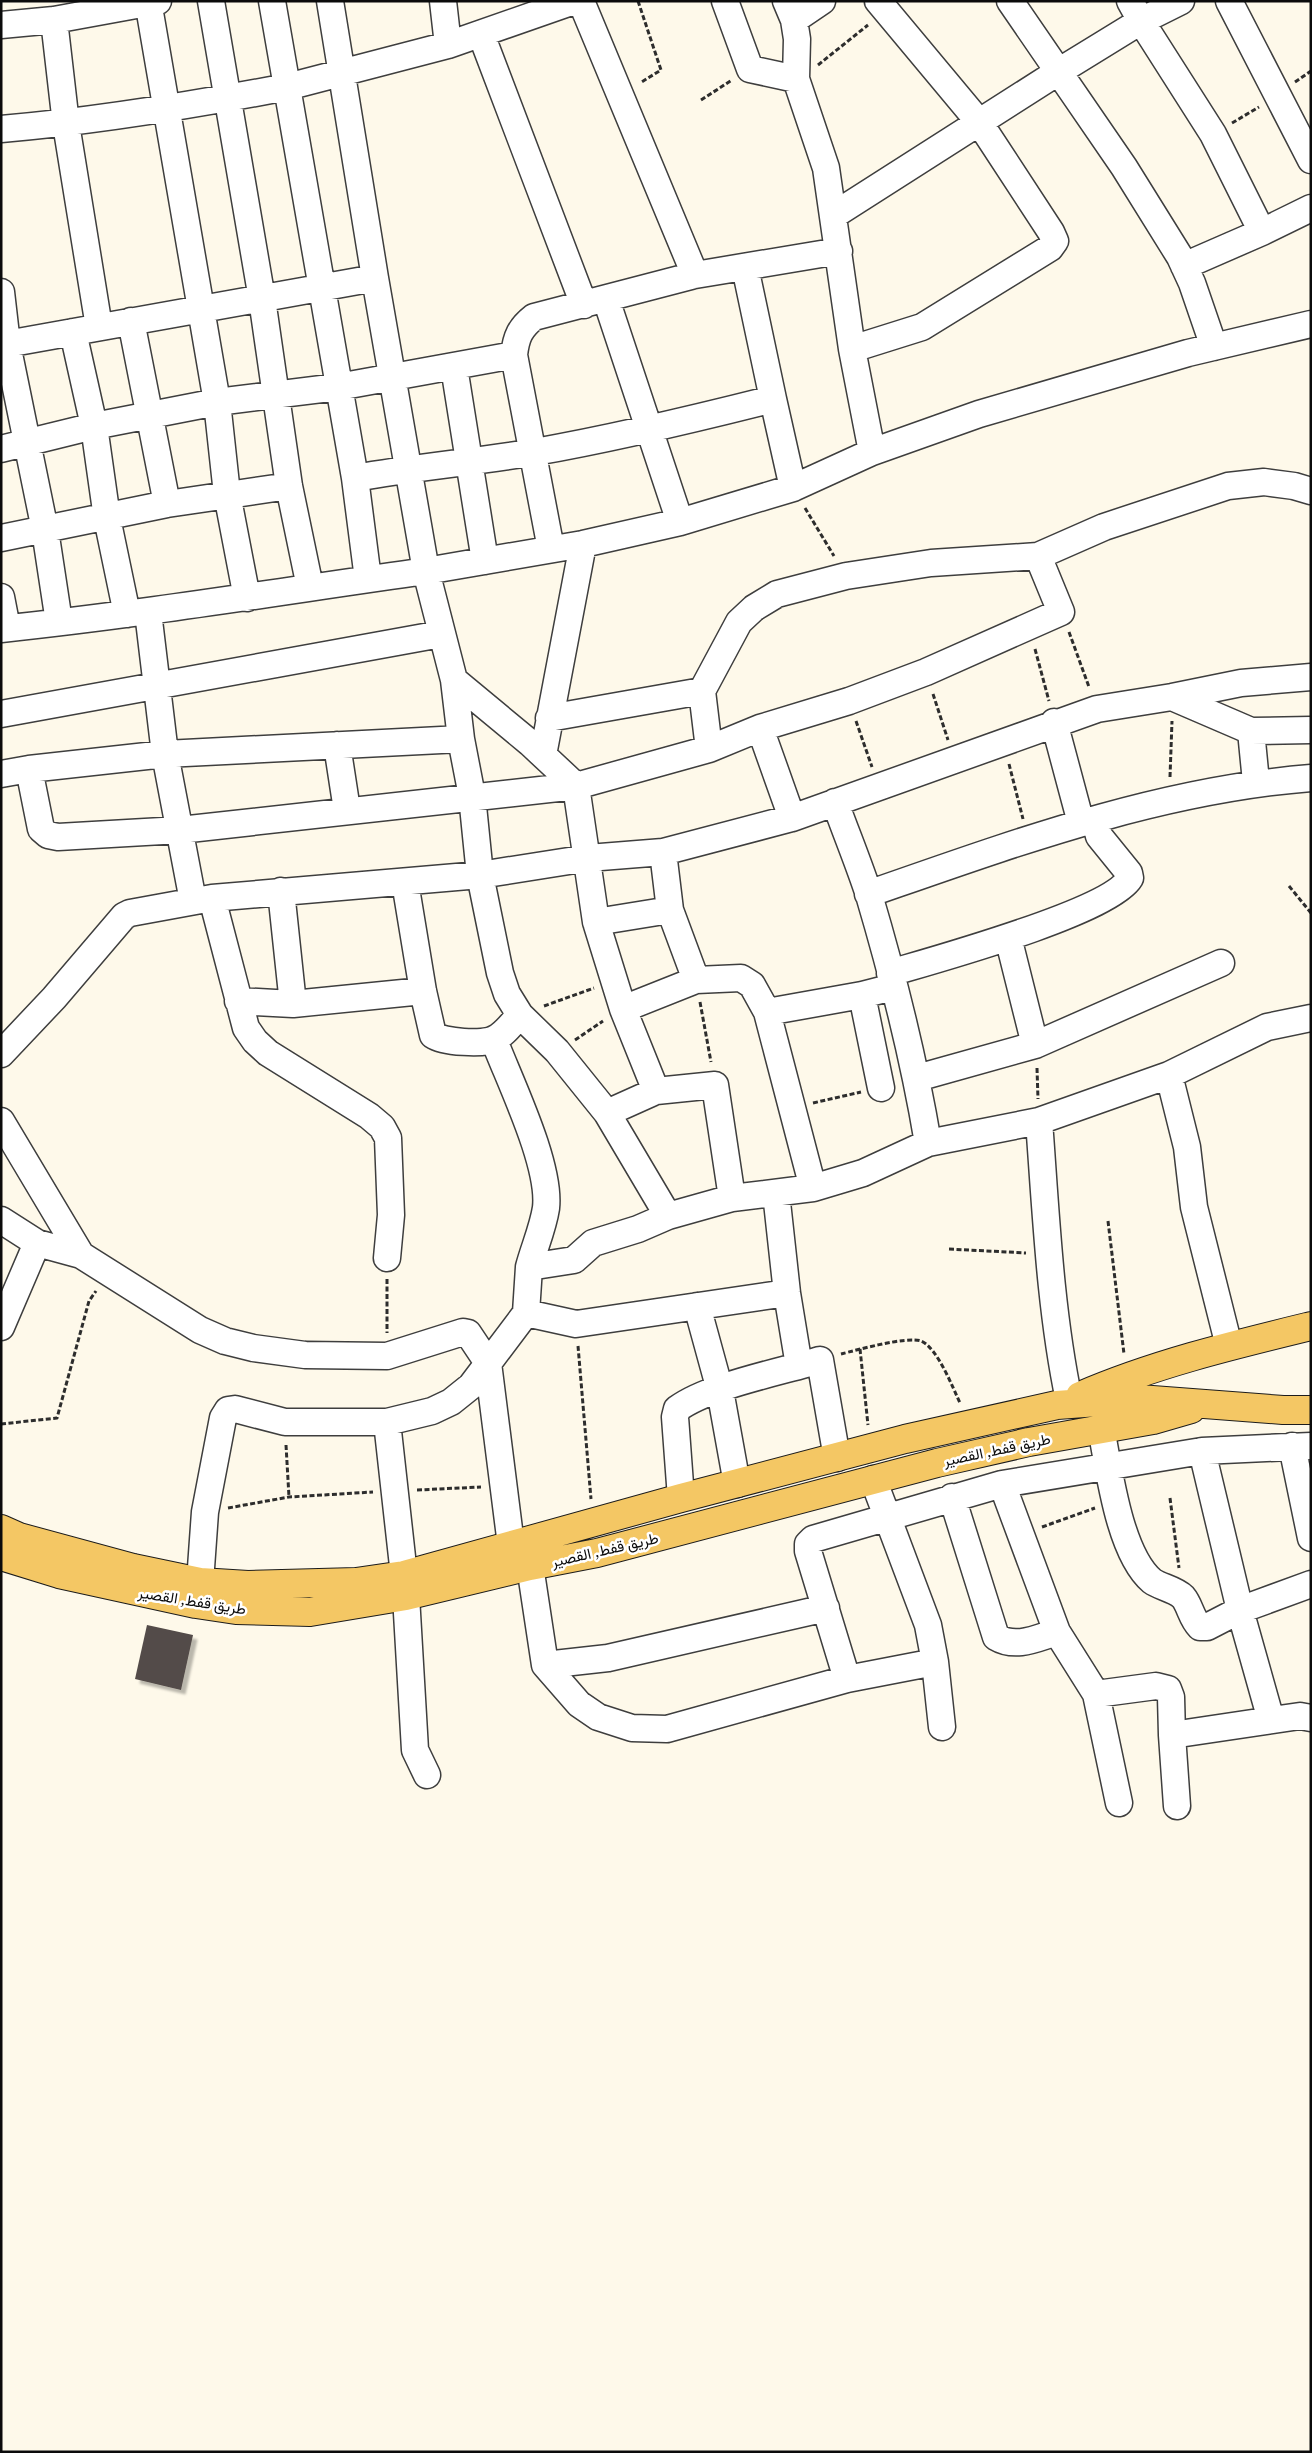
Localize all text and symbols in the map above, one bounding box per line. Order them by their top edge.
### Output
street label: طريق قفط, القصير [940,1428,1053,1471]
street label: طريق قفط, القصير [548,1527,661,1572]
street label: طريق قفط, القصير [136,1581,248,1619]

